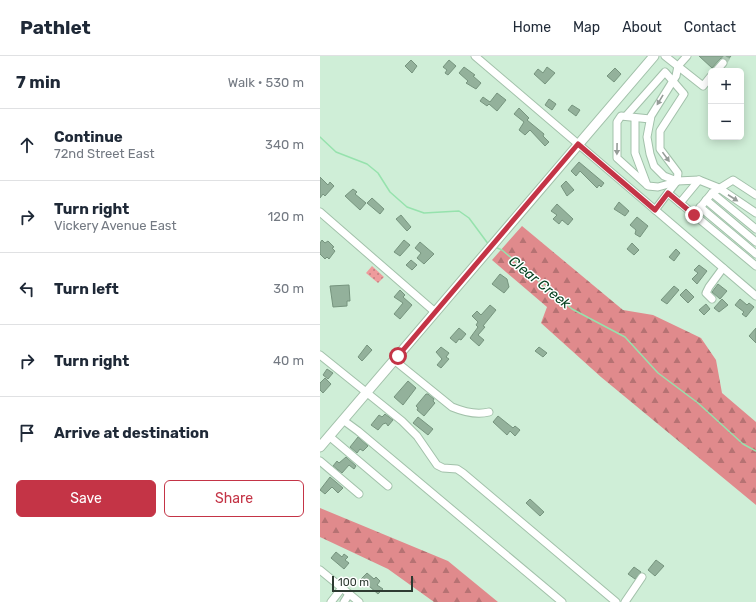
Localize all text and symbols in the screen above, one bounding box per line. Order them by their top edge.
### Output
text: Pathlet [20,16,91,39]
text: Home [513,19,551,36]
text: Map [573,19,600,36]
text: About [622,19,662,36]
text: Contact [684,19,736,36]
map controls [708,68,744,140]
button: + [708,68,744,104]
text: 7 min [16,72,61,92]
text: Walk · 530 m [228,75,304,90]
one-way arrow [656,94,663,106]
button: − [708,104,744,140]
text: Continue [54,128,123,146]
icon: ahead [16,134,38,156]
text: 340 m [265,137,304,152]
one-way arrow [614,143,620,156]
text: 72nd Street East [54,146,155,161]
one-way arrow [662,152,670,162]
one-way arrow [728,194,738,202]
text: Turn right [54,200,129,218]
icon: right [16,206,38,228]
route end [685,206,703,224]
text: 120 m [268,209,304,224]
text: Vickery Avenue East [54,218,177,233]
water label: Clear Creek [505,252,575,313]
icon: left [16,278,38,300]
text: Turn left [54,280,119,298]
text: 30 m [273,281,304,296]
route start [389,347,407,365]
icon: right [16,350,38,372]
text: Turn right [54,352,129,370]
text: 40 m [273,353,304,368]
icon: arrive [16,422,38,444]
text: Arrive at destination [54,424,209,442]
button: Save [16,480,156,517]
button: Share [164,480,304,517]
scale bar [332,574,413,593]
text: 100 m [338,576,369,589]

